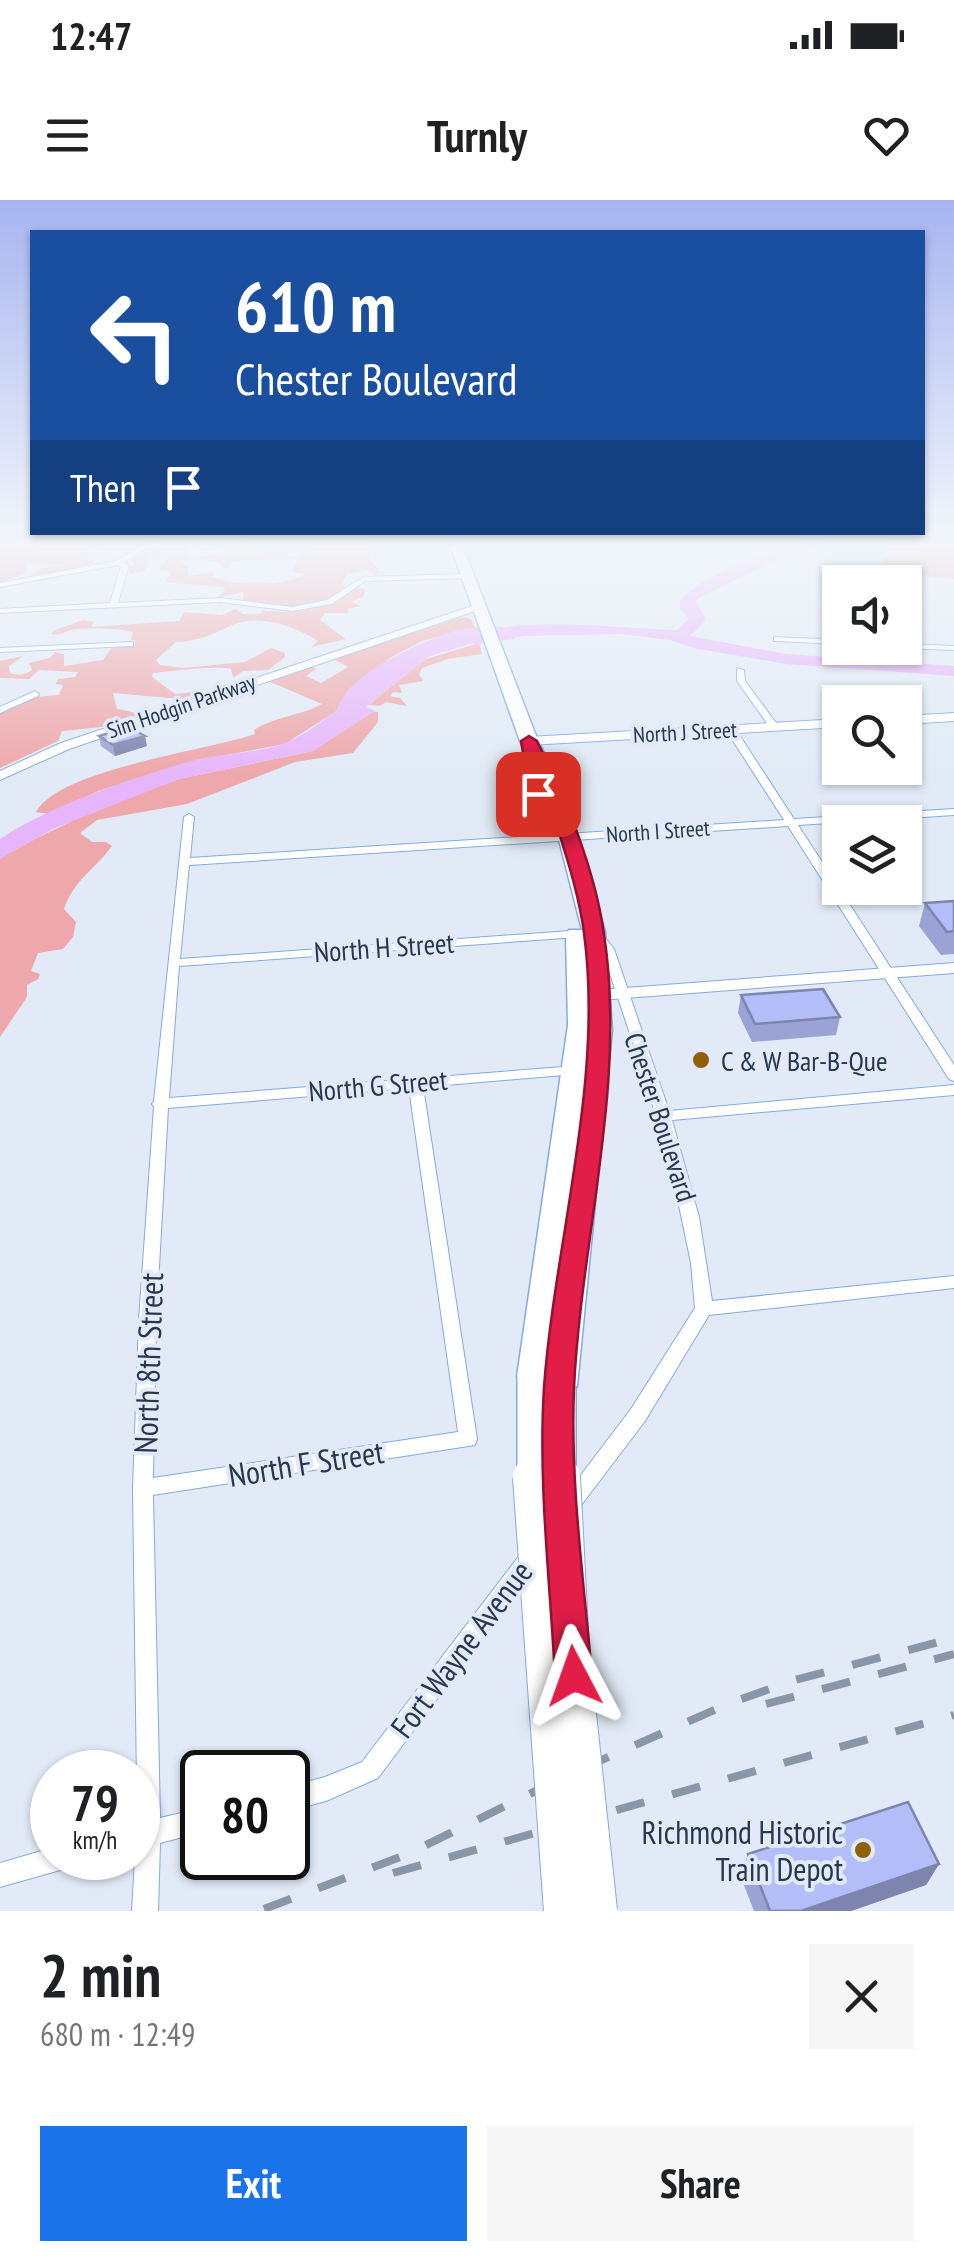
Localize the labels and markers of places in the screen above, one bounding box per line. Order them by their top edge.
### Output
pin [496,752,581,837]
place label: C & W Bar-B-Que [721,1042,888,1079]
marker: C & W Bar-B-Que [690,1049,712,1071]
place label: Richmond Historic Train Depot [641,1811,843,1890]
marker: Richmond Historic Train Depot [852,1839,874,1861]

